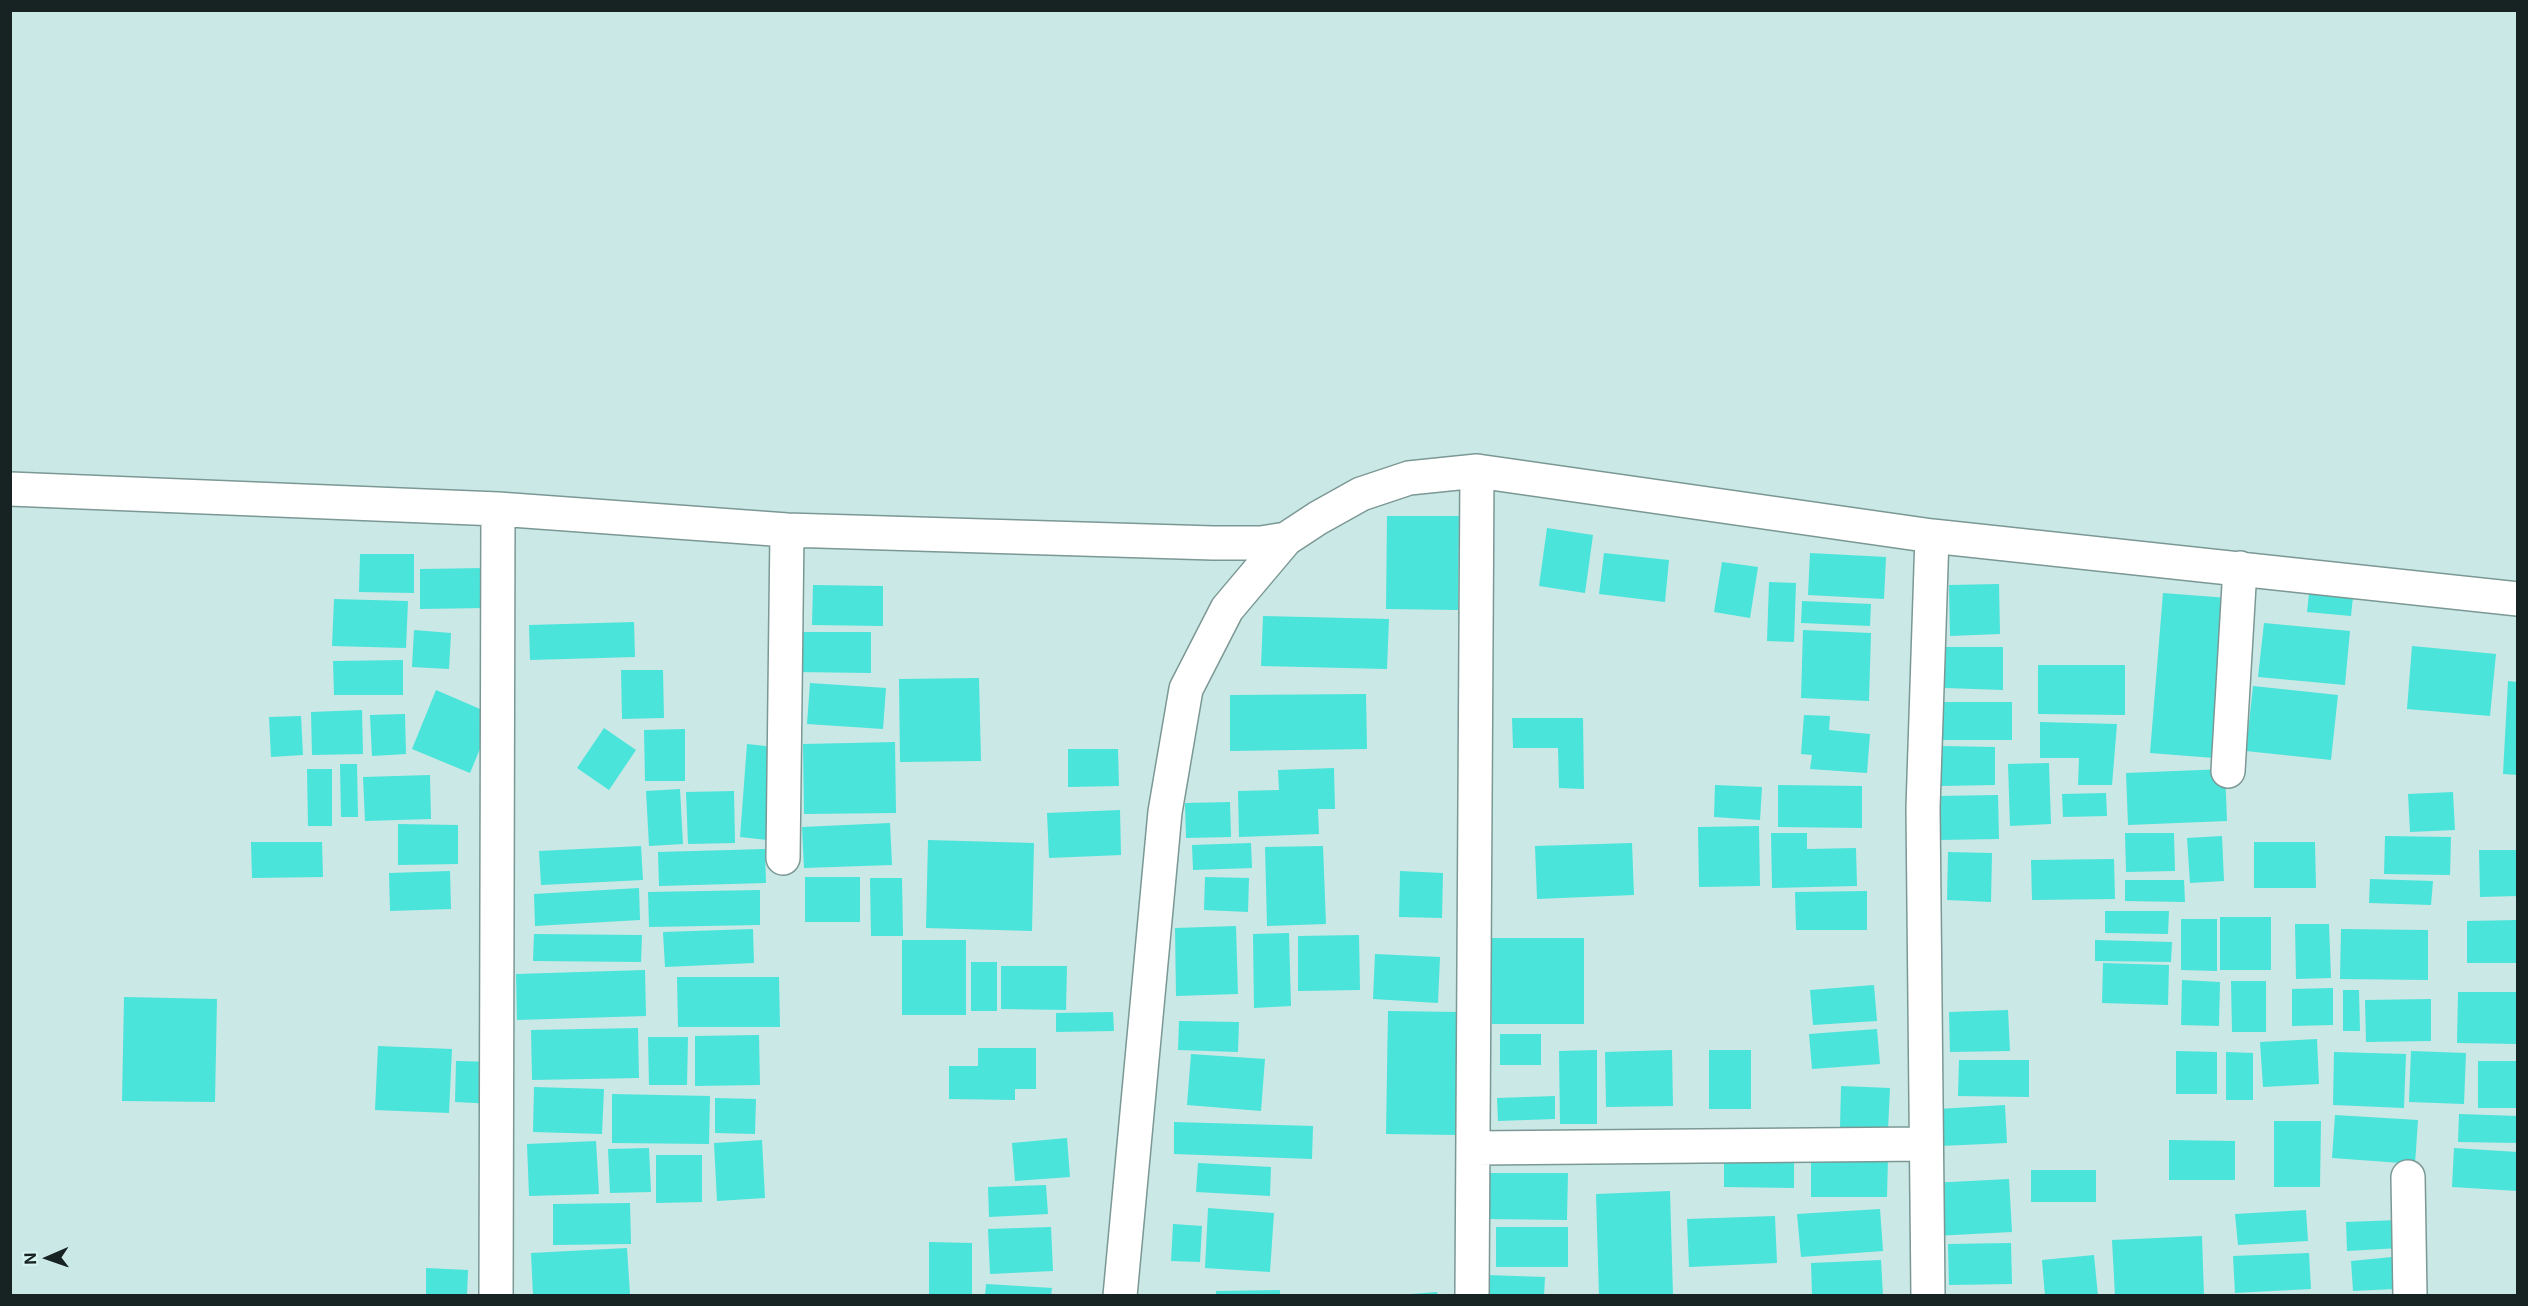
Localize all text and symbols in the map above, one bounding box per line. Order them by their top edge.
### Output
north arrow [18,1228,78,1288]
text: N [20,1252,40,1265]

